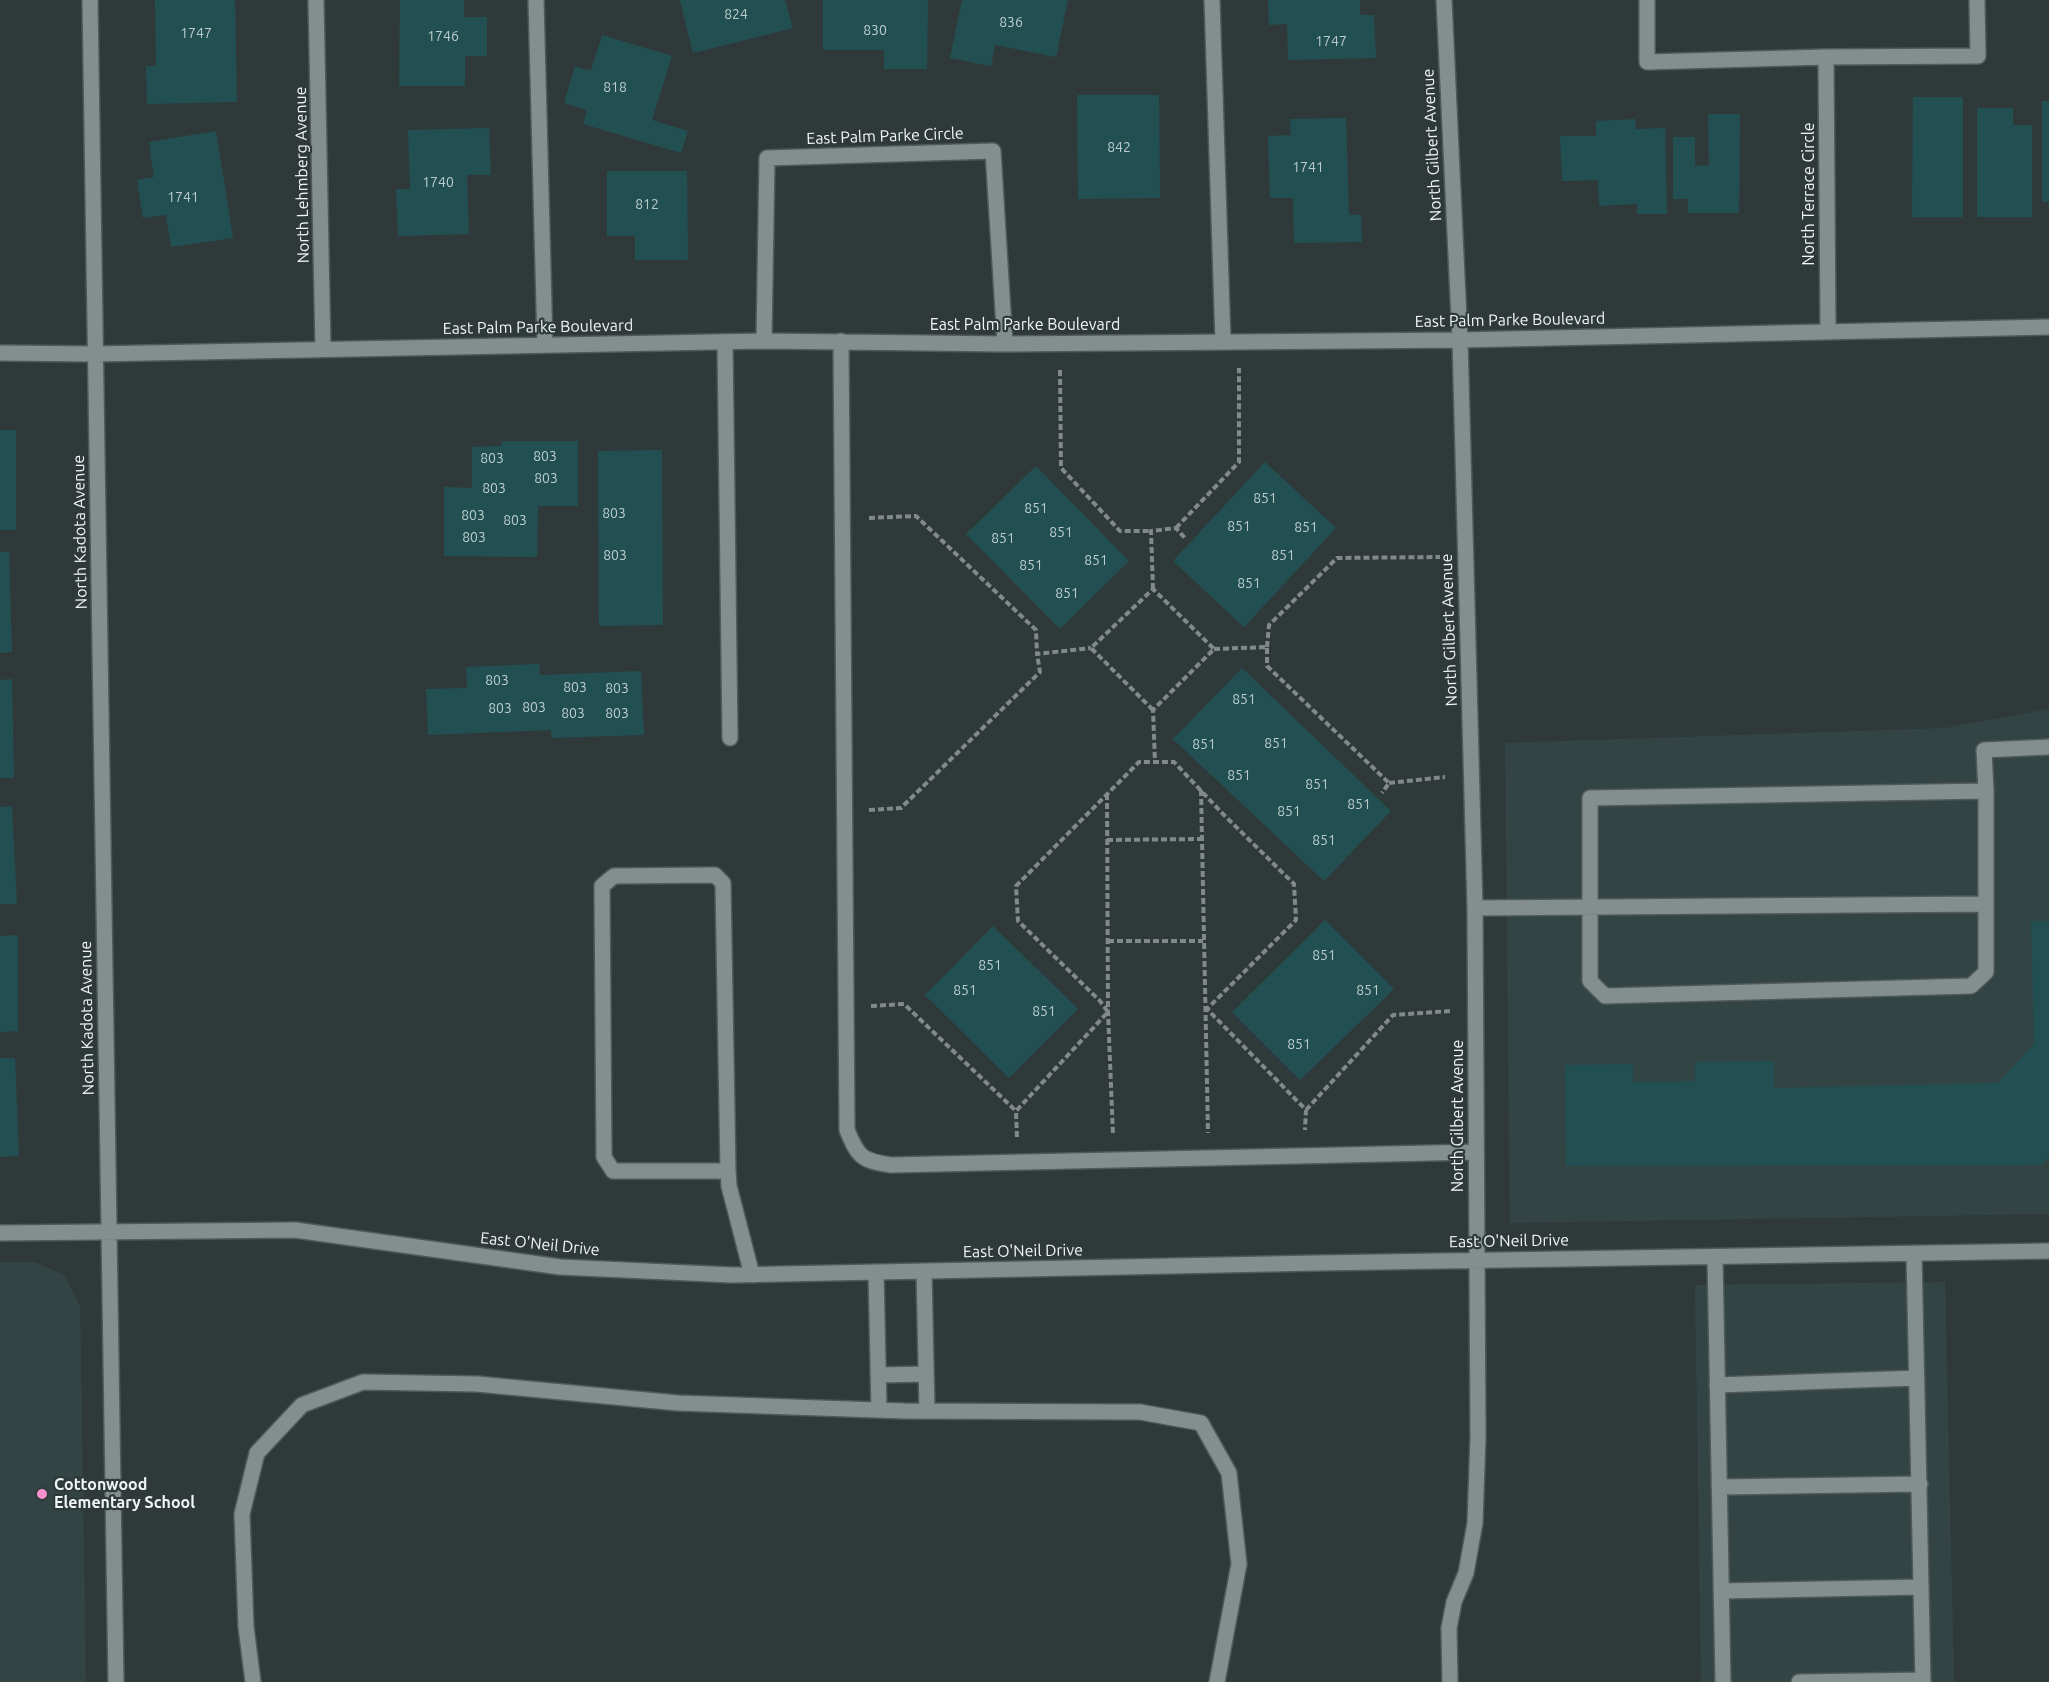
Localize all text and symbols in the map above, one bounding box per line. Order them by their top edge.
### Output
house number: 824 [724,6,748,22]
house number: 836 [999,14,1023,30]
house number: 830 [863,22,887,38]
house number: 1747 [180,25,212,41]
house number: 1746 [427,28,459,44]
house number: 1747 [1315,33,1347,49]
street label: North Gilbert Avenue [1418,68,1446,222]
house number: 818 [603,79,627,95]
street label: North Lehmberg Avenue [291,86,313,264]
street label: North Terrace Circle [1799,122,1819,266]
street label: East Palm Parke Circle [806,124,964,148]
house number: 842 [1107,139,1131,155]
house number: 1741 [1292,159,1324,175]
house number: 1740 [422,174,454,190]
house number: 1741 [167,189,199,205]
house number: 812 [635,196,659,212]
street label: East Palm Parke Boulevard [1415,309,1605,331]
street label: East Palm Parke Boulevard [930,315,1120,335]
street label: East Palm Parke Boulevard [443,316,633,338]
house number: 803 [533,448,557,464]
house number: 803 [480,450,504,466]
street label: North Kadota Avenue [69,455,91,609]
house number: 803 [534,470,558,486]
house number: 803 [482,480,506,496]
house number: 851 [1253,490,1277,506]
house number: 851 [1024,500,1048,516]
house number: 803 [602,505,626,521]
house number: 803 [461,507,485,523]
house number: 803 [503,512,527,528]
house number: 851 [1227,518,1251,534]
house number: 851 [1294,519,1318,535]
house number: 851 [1049,524,1073,540]
house number: 803 [462,529,486,545]
house number: 851 [991,530,1015,546]
house number: 803 [603,547,627,563]
house number: 851 [1271,547,1295,563]
house number: 851 [1084,552,1108,568]
street label: North Gilbert Avenue [1437,553,1461,707]
house number: 851 [1019,557,1043,573]
house number: 851 [1237,575,1261,591]
house number: 851 [1055,585,1079,601]
house number: 803 [485,672,509,688]
house number: 803 [563,679,587,695]
house number: 803 [605,680,629,696]
house number: 851 [1232,691,1256,707]
house number: 803 [522,699,546,715]
house number: 803 [488,700,512,716]
house number: 803 [561,705,585,721]
house number: 803 [605,705,629,721]
house number: 851 [1264,735,1288,751]
house number: 851 [1192,736,1216,752]
house number: 851 [1227,767,1251,783]
house number: 851 [1305,776,1329,792]
house number: 851 [1347,796,1371,812]
house number: 851 [1277,803,1301,819]
house number: 851 [1312,832,1336,848]
street label: North Kadota Avenue [76,941,98,1095]
house number: 851 [1312,947,1336,963]
house number: 851 [978,957,1002,973]
house number: 851 [953,982,977,998]
house number: 851 [1356,982,1380,998]
house number: 851 [1032,1003,1056,1019]
house number: 851 [1287,1036,1311,1052]
street label: North Gilbert Avenue [1448,1040,1468,1192]
street label: East O'Neil Drive [479,1228,601,1260]
street label: East O'Neil Drive [1449,1230,1569,1252]
street label: East O'Neil Drive [963,1240,1083,1262]
place label: Cottonwood Elementary School [54,1475,195,1513]
marker: Cottonwood Elementary School [35,1487,49,1501]

